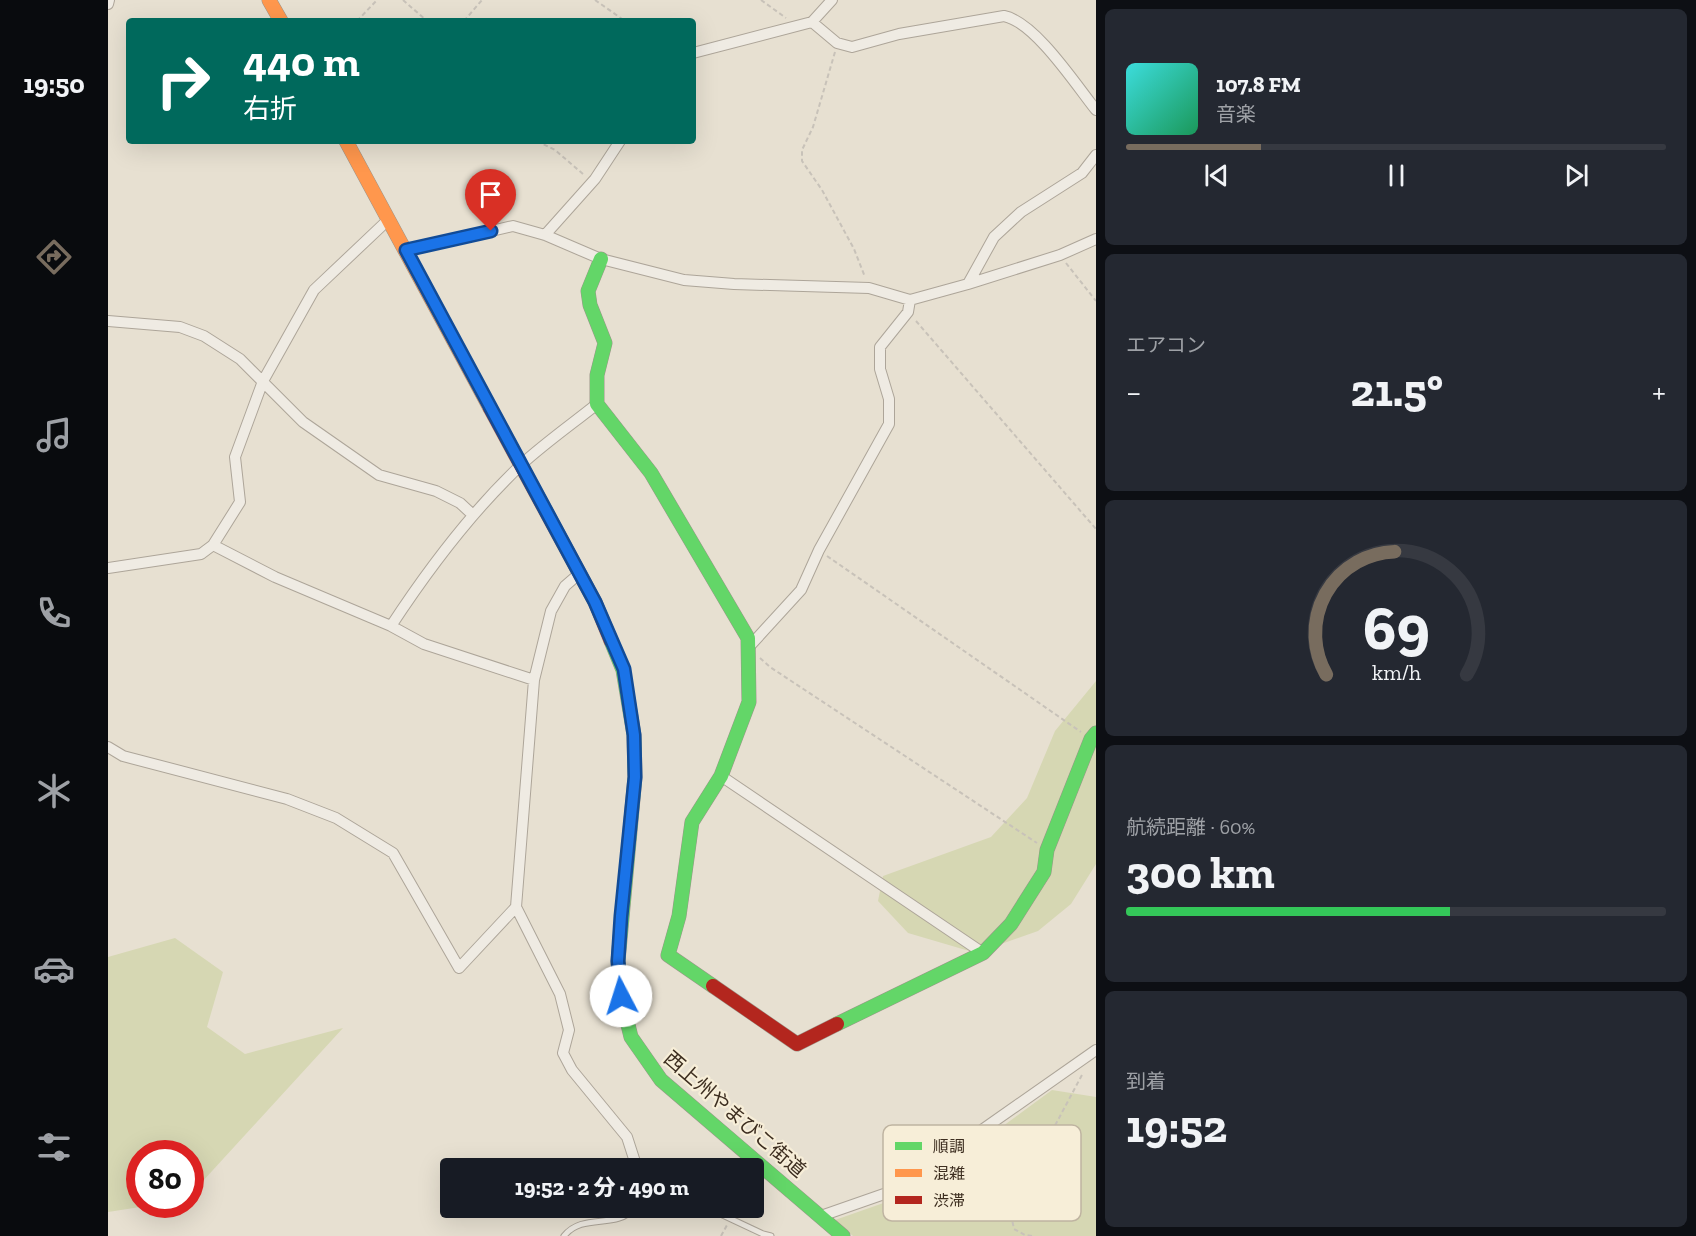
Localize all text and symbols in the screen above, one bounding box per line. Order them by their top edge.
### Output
text: 440 m [243,36,360,87]
icon: right [144,42,222,120]
text: 19:50 [23,68,85,100]
text: 107.8 FM [1216,71,1301,98]
text: 右折 [243,93,297,125]
text: 音楽 [1216,102,1256,126]
icon: previous [1200,159,1233,192]
icon: pause [1380,159,1413,192]
icon: next [1560,159,1593,192]
pin [465,169,516,231]
icon: arrive [474,178,507,211]
icon: directions [33,236,75,278]
text: エアコン [1126,333,1206,357]
text: 21.5° [1351,364,1443,418]
text: − [1126,372,1141,411]
text: + [1652,372,1666,411]
icon: music [33,414,75,456]
text: 69 [1363,590,1429,665]
icon: phone [33,592,75,634]
text: km/h [1372,660,1420,685]
icon: climate [33,770,75,812]
text: 航続距離 · 60% [1126,815,1255,839]
text: 300 km [1126,846,1275,900]
icon: car [33,948,75,990]
position arrow [589,964,653,1028]
street label: 西上州やまびこ街道 [659,1046,811,1182]
text: 到着 [1126,1069,1166,1093]
text: 19:52 [1126,1100,1227,1154]
legend [883,1125,1081,1221]
icon: filters [33,1126,75,1168]
text: 順調 [933,1137,965,1156]
speed limit sign: 80 [126,1140,204,1218]
text: 混雑 [933,1164,965,1183]
text: 19:52 · 2 分 · 490 m [515,1174,689,1201]
text: 渋滞 [933,1191,965,1210]

